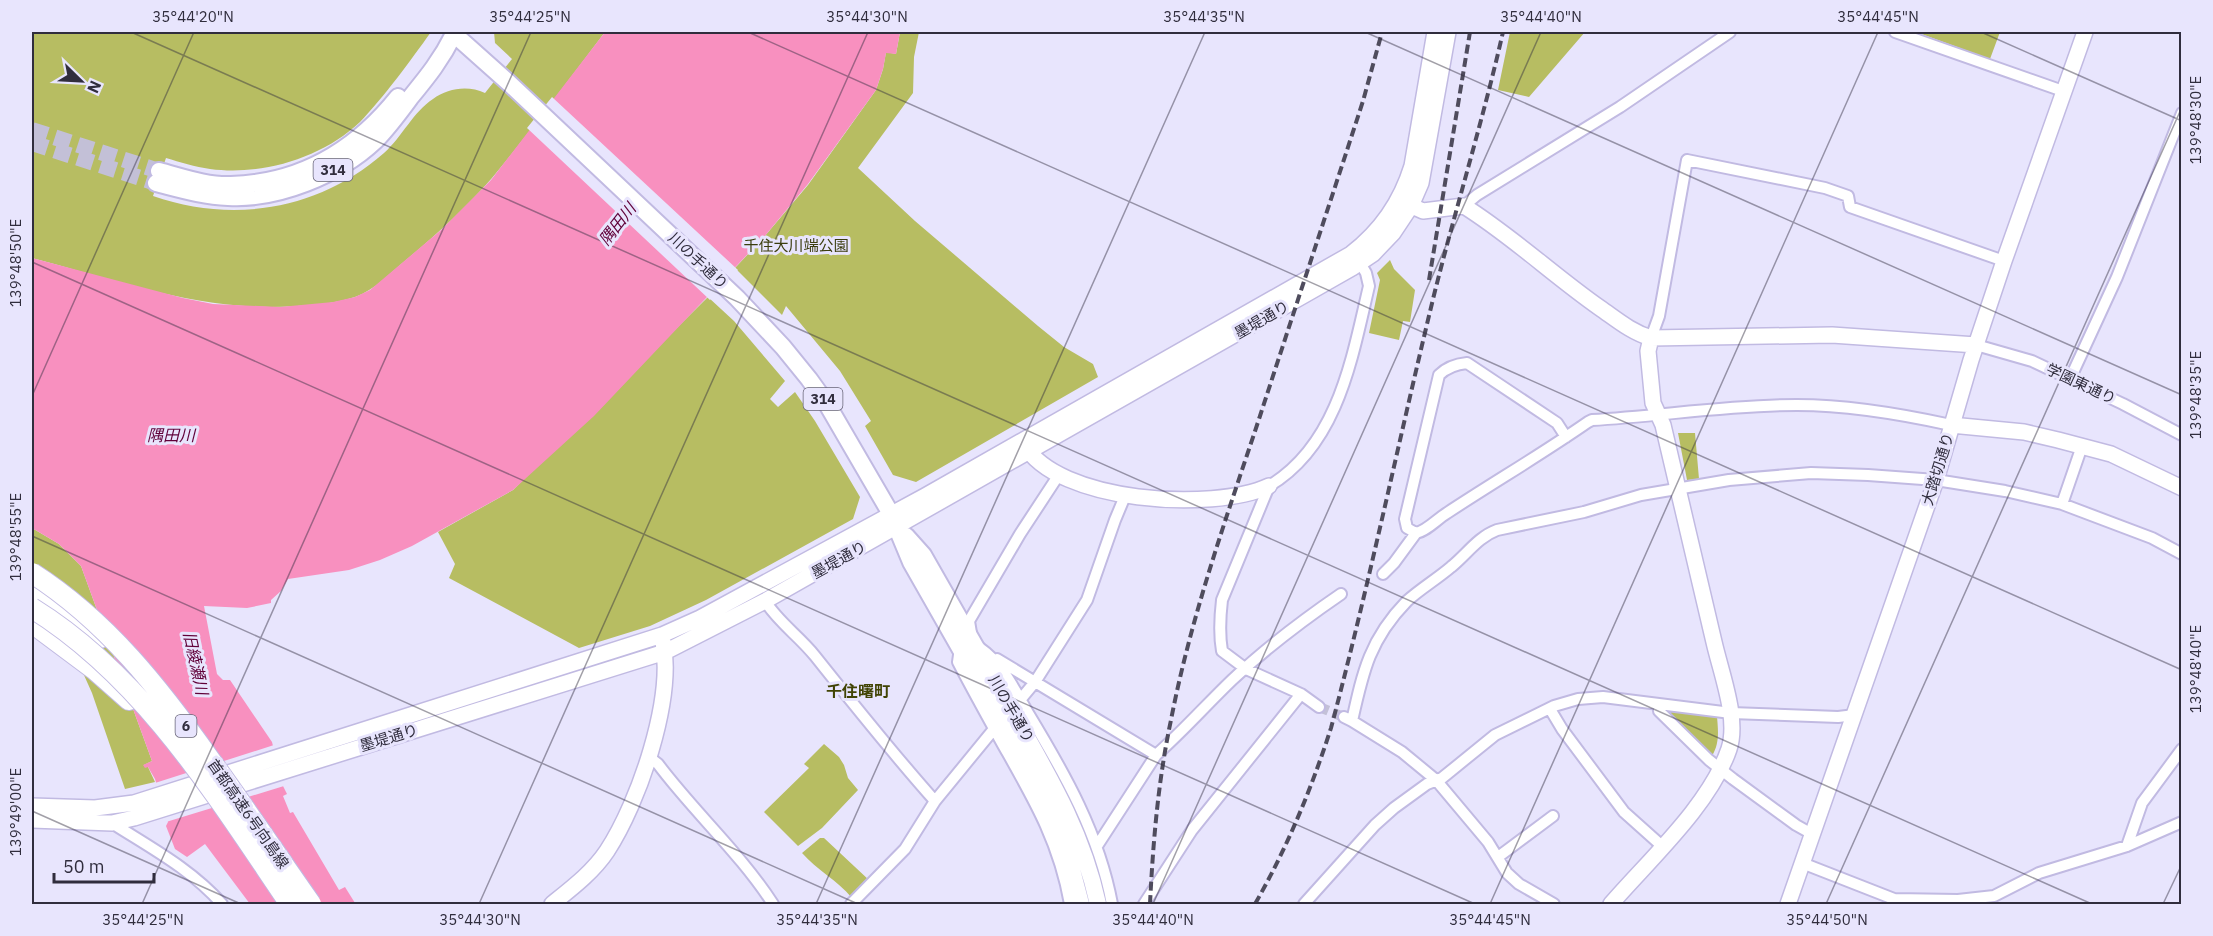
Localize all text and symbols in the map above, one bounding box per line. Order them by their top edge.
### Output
text: 35°44'20"N [152,7,234,26]
text: 35°44'25"N [489,7,571,26]
text: 35°44'30"N [826,7,908,26]
text: 35°44'35"N [1163,7,1245,26]
text: 35°44'40"N [1500,7,1582,26]
text: 35°44'45"N [1837,7,1919,26]
north arrow [51,51,111,111]
text: 139°48'30"E [2186,76,2205,164]
text: N [83,78,106,96]
road number: 314 [314,159,352,181]
water label: 隅田川 [594,197,641,249]
text: 139°48'50"E [6,219,25,307]
street label: 川の手通り [664,228,732,293]
park label: 千住大川端公園 [743,236,849,255]
street label: 墨堤通り [1231,296,1292,343]
text: 139°48'35"E [2186,351,2205,439]
street label: 学園東通り [2043,359,2119,408]
road number: 314 [804,388,842,410]
water label: 隅田川 [147,425,197,445]
street label: 大踏切通り [1917,430,1958,508]
text: 139°48'55"E [6,493,25,581]
street label: 墨堤通り [808,537,870,582]
text: 139°48'40"E [2186,625,2205,713]
water label: 旧綾瀬川 [180,630,213,698]
street label: 川の手通り [984,672,1038,746]
district label: 千住曙町 [826,681,890,701]
road number: 6 [176,715,196,737]
street label: 墨堤通り [357,720,420,755]
street label: 首都高速6号向島線 [204,755,293,872]
text: 139°49'00"E [6,768,25,856]
scale bar [54,846,154,884]
text: 50 m [63,855,105,878]
text: 35°44'25"N [102,910,184,929]
text: 35°44'30"N [439,910,521,929]
text: 35°44'35"N [776,910,858,929]
text: 35°44'40"N [1112,910,1194,929]
text: 35°44'45"N [1449,910,1531,929]
text: 35°44'50"N [1786,910,1868,929]

